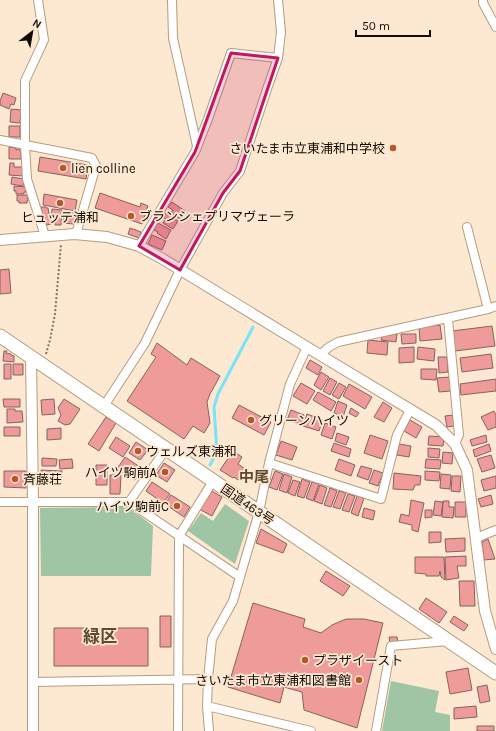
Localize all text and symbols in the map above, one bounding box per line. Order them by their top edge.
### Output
north arrow [12,12,52,52]
scale bar [356,12,430,38]
text: N [30,16,44,31]
text: 50 m [362,19,390,33]
place label: さいたま市立東浦和中学校 [229,141,385,156]
marker: さいたま市立東浦和中学校 [388,143,398,153]
place label: lien colline [71,161,136,176]
marker: lien colline [58,163,68,173]
marker: ヒュッテ浦和 [55,198,65,208]
place label: ブランシェプリマヴェーラ [139,209,295,224]
place label: ヒュッテ浦和 [21,210,99,225]
marker: ブランシェプリマヴェーラ [126,211,136,221]
place label: グリーンハイツ [259,413,349,428]
marker: グリーンハイツ [246,415,256,425]
place label: ウェルズ東浦和 [146,444,237,459]
marker: ウェルズ東浦和 [133,446,143,456]
place label: ハイツ駒前A [85,465,158,480]
marker: ハイツ駒前A [160,467,170,477]
district label: 中尾 [239,468,269,486]
place label: 斉藤荘 [23,472,62,487]
marker: 斉藤荘 [10,474,20,484]
street label: 国道463号 [218,481,277,528]
place label: ハイツ駒前C [96,499,169,514]
marker: ハイツ駒前C [172,501,182,511]
district label: 緑区 [83,626,117,646]
place label: プラザイースト [313,653,403,668]
marker: プラザイースト [300,655,310,665]
place label: さいたま市立東浦和図書館 [195,673,351,688]
marker: さいたま市立東浦和図書館 [354,675,364,685]

